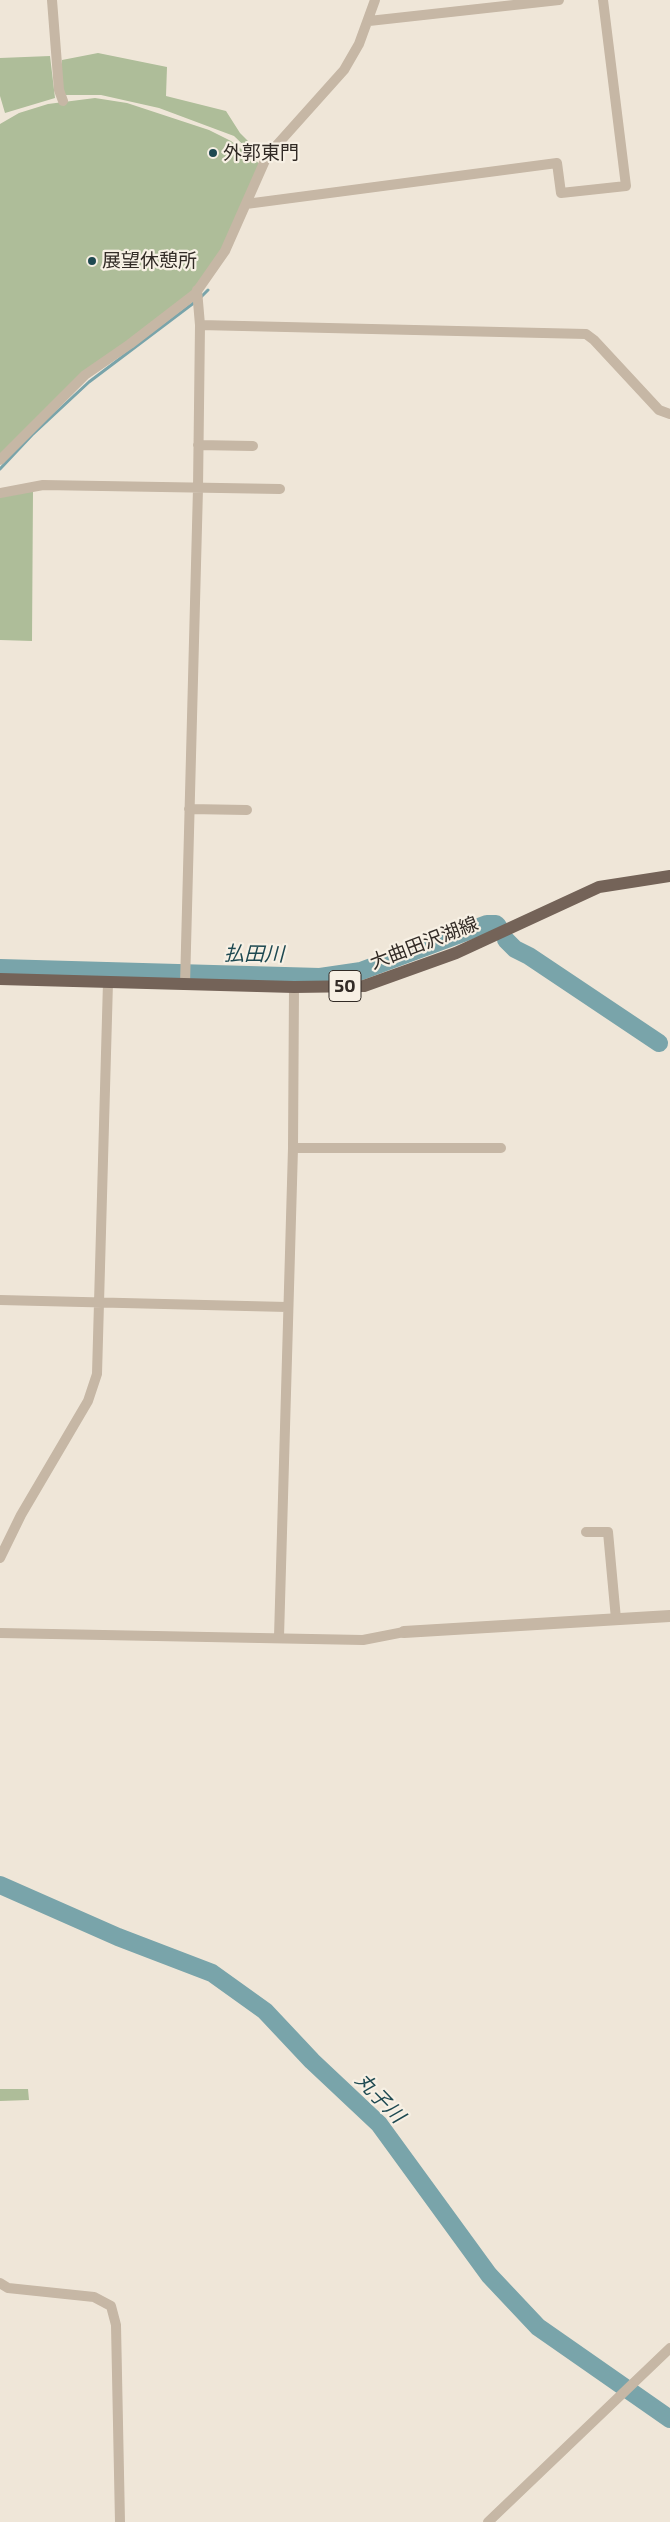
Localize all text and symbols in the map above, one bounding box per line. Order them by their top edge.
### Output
place label: 外郭東門 [223,142,299,164]
marker: 外郭東門 [207,147,219,159]
place label: 展望休憩所 [102,250,197,272]
marker: 展望休憩所 [86,255,98,267]
street label: 大曲田沢湖線 [367,912,481,974]
water label: 払田川 [224,941,284,967]
road number: 50 [329,970,361,1001]
water label: 丸子川 [351,2068,409,2128]

